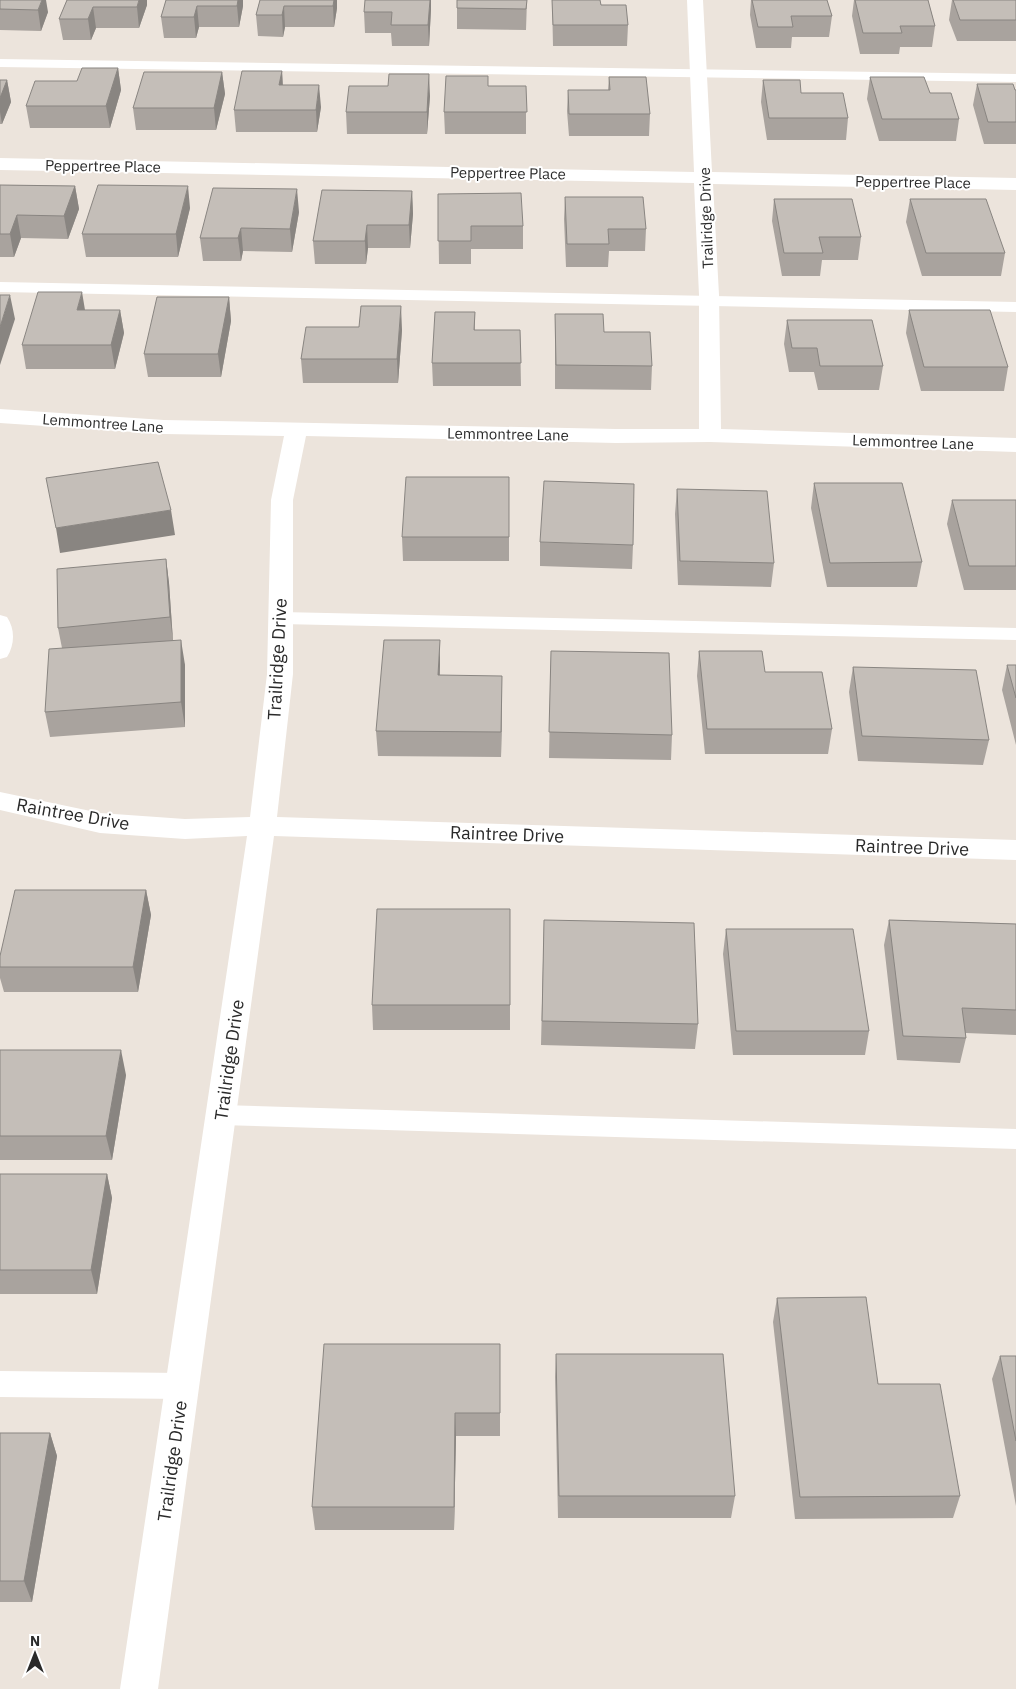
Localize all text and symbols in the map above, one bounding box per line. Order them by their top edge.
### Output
street label: Peppertree Place [45,155,161,177]
street label: Peppertree Place [450,162,566,184]
street label: Trailridge Drive [695,167,717,269]
street label: Peppertree Place [855,171,971,193]
street label: Lemmontree Lane [42,409,164,437]
street label: Lemmontree Lane [447,423,569,445]
street label: Lemmontree Lane [852,430,974,454]
street label: Trailridge Drive [262,597,292,720]
street label: Raintree Drive [15,793,131,835]
street label: Raintree Drive [449,821,565,847]
street label: Raintree Drive [854,834,970,860]
street label: Trailridge Drive [209,998,249,1122]
street label: Trailridge Drive [152,1399,192,1523]
north arrow [10,1629,60,1679]
text: N [30,1632,40,1650]

